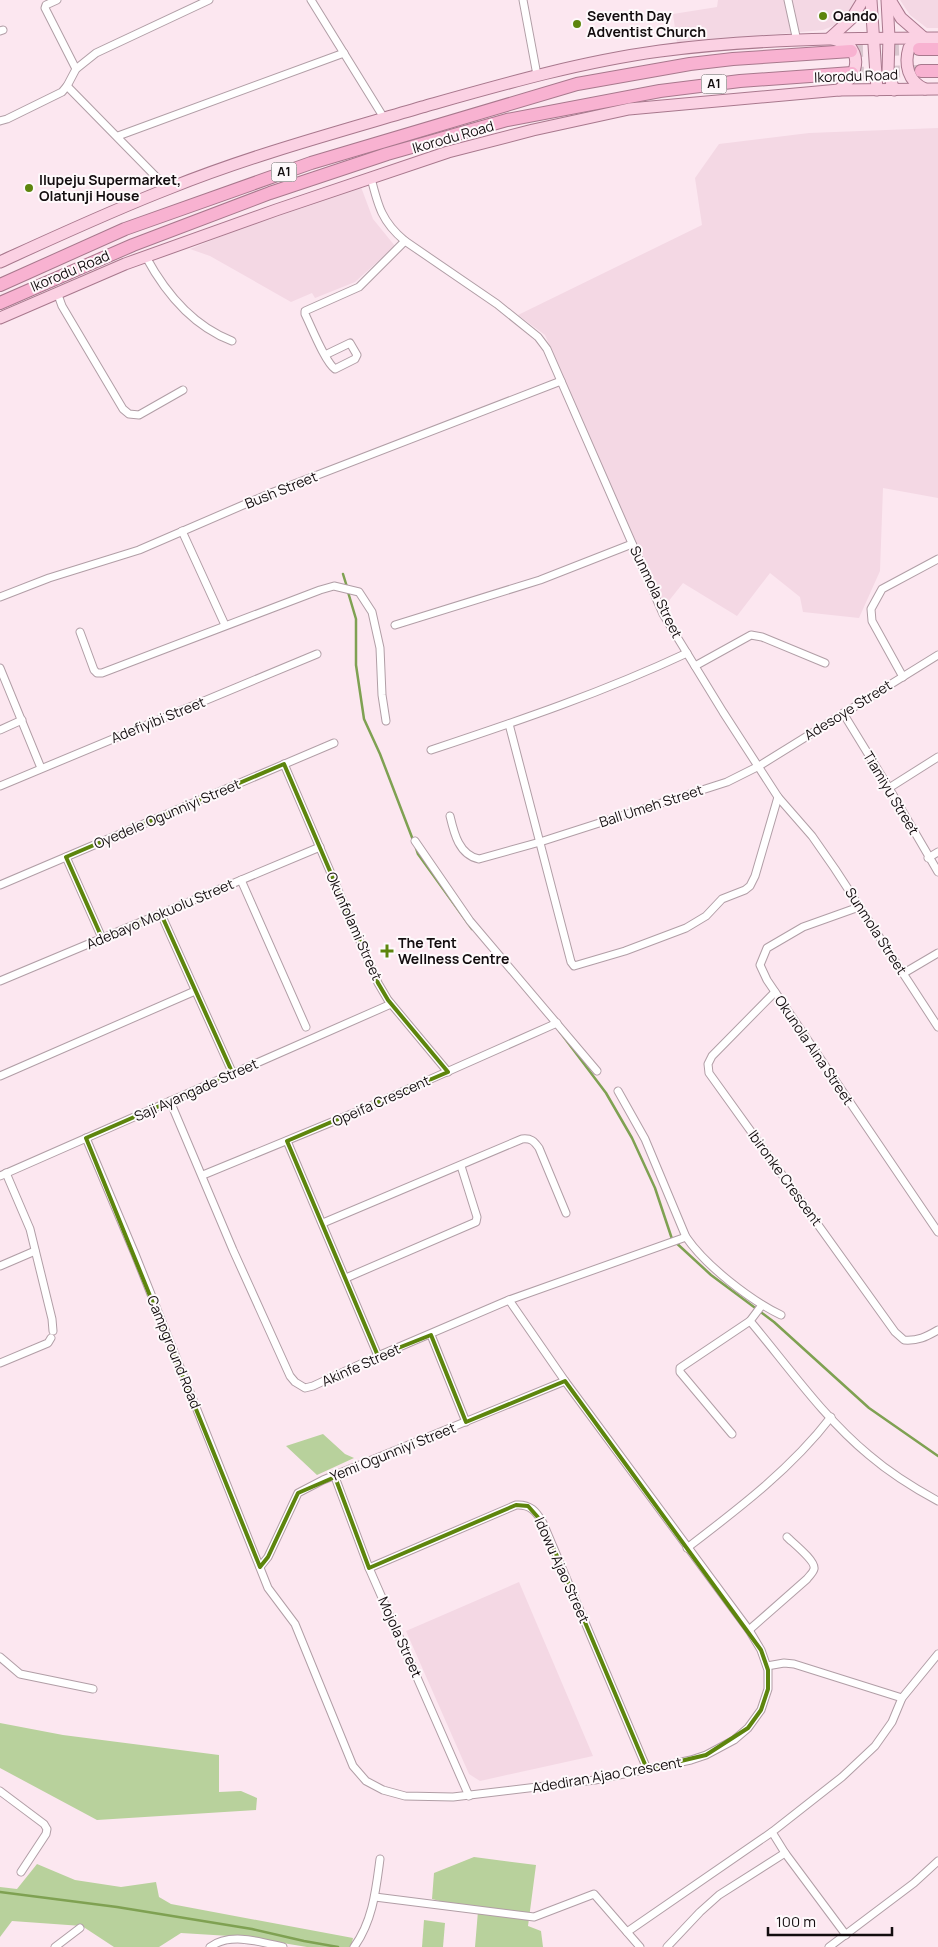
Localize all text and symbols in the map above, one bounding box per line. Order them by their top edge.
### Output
place label: Seventh Day Adventist Church [587,6,706,41]
place label: Oando [833,6,878,25]
marker: Oando [817,10,829,22]
marker: Seventh Day Adventist Church [571,18,583,30]
street label: Ikorodu Road [814,65,898,86]
road number: A1 [702,74,726,94]
street label: Ikorodu Road [410,116,496,157]
road number: A1 [272,162,296,182]
place label: Ilupeju Supermarket, Olatunji House [39,170,181,205]
marker: Ilupeju Supermarket, Olatunji House [23,182,35,194]
street label: Ikorodu Road [27,245,112,296]
street label: Bush Street [242,466,320,513]
street label: Sunmola Street [626,543,687,641]
street label: Adesoye Street [800,675,895,744]
street label: Adefiyibi Street [108,692,208,747]
street label: Tiamiyu Street [859,747,924,838]
street label: Oyedele Ogunniyi Street [91,774,243,853]
street label: Ball Umeh Street [597,780,705,831]
street label: Okunfolami Street [322,869,387,983]
street label: Adebayo Mokuolu Street [83,874,237,953]
street label: Sunmola Street [841,883,912,978]
place label: The Tent Wellness Centre [398,933,509,968]
marker: The Tent Wellness Centre [380,944,394,958]
street label: Okunola Aina Street [771,991,858,1108]
street label: Saji Ayangade Street [131,1053,261,1125]
street label: Opeifa Crescent [329,1070,433,1131]
street label: Ibironke Crescent [744,1126,827,1230]
street label: Campground Road [143,1292,206,1411]
street label: Akinfe Street [318,1339,403,1390]
street label: Yemi Ogunniyi Street [327,1418,459,1485]
street label: Idowu Ajao Street [531,1514,594,1626]
street label: Mojola Street [374,1593,427,1681]
street label: Adediran Ajao Crescent [531,1752,684,1797]
scale bar [768,1904,892,1936]
text: 100 m [776,1911,816,1932]

